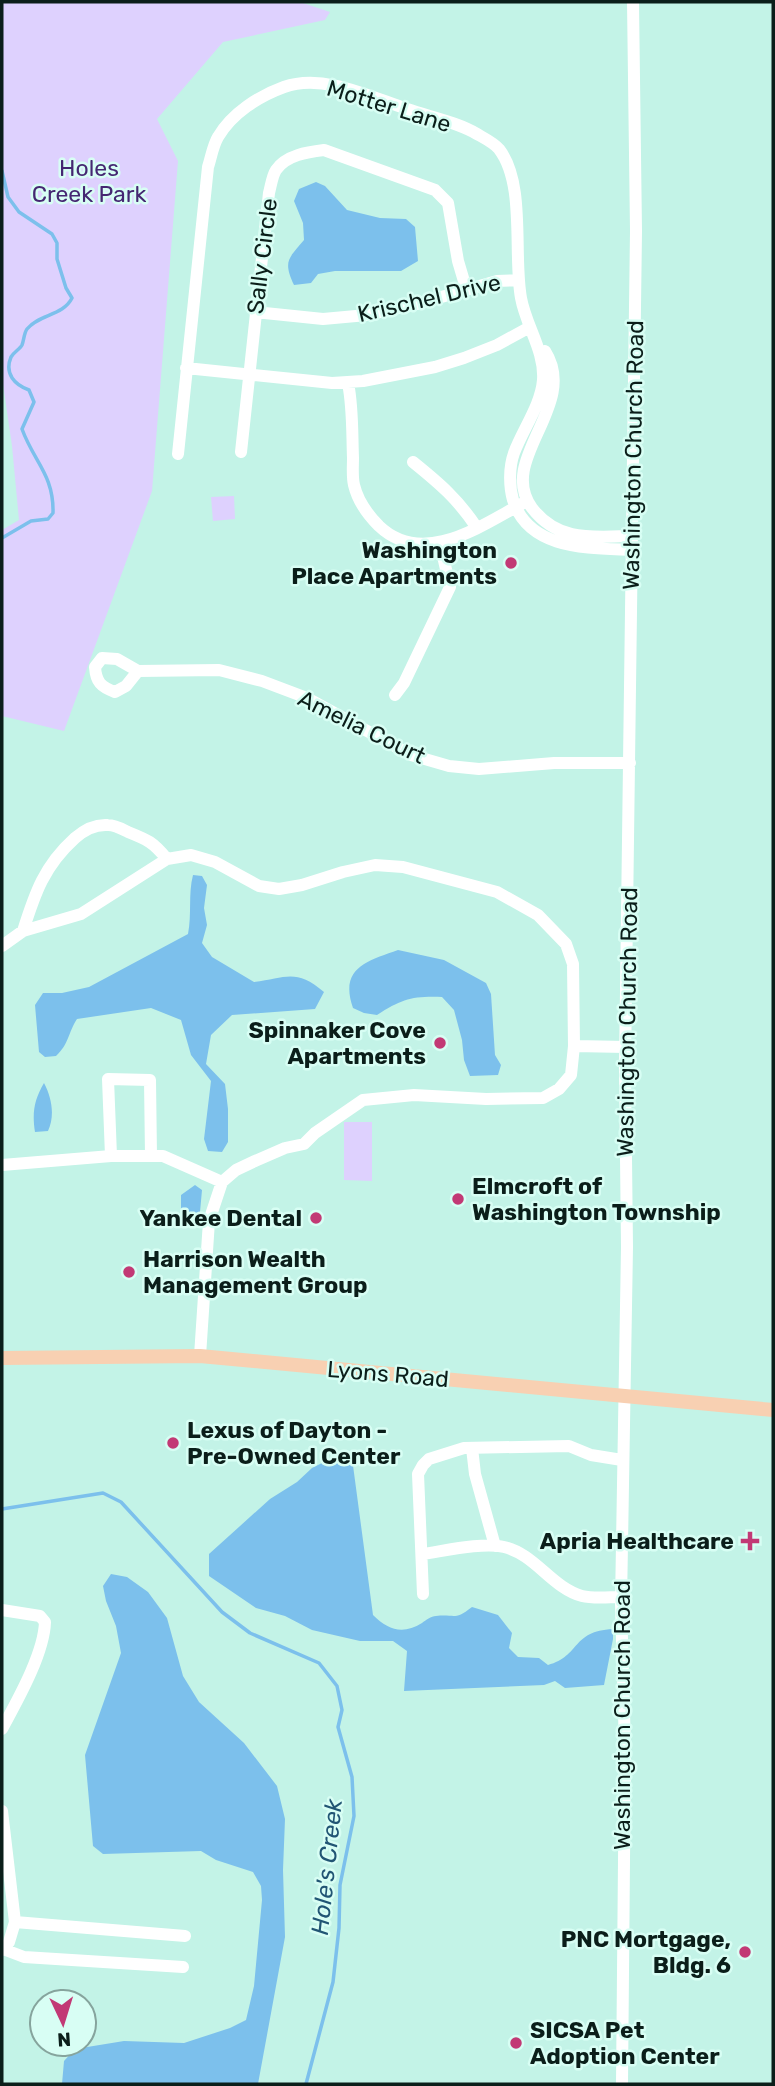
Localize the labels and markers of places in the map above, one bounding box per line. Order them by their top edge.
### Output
place label: Washington Place Apartments [291,536,497,590]
marker: Washington Place Apartments [503,555,519,571]
place label: Spinnaker Cove Apartments [248,1016,426,1070]
marker: Spinnaker Cove Apartments [432,1035,448,1051]
place label: Elmcroft of Washington Township [472,1172,721,1226]
marker: Elmcroft of Washington Township [450,1191,466,1207]
place label: Yankee Dental [139,1204,302,1232]
marker: Yankee Dental [308,1210,324,1226]
place label: Harrison Wealth Management Group [143,1245,367,1299]
marker: Harrison Wealth Management Group [121,1264,137,1280]
place label: Lexus of Dayton - Pre-Owned Center [187,1416,401,1470]
marker: Lexus of Dayton - Pre-Owned Center [165,1435,181,1451]
place label: Apria Healthcare [540,1527,734,1555]
marker: Apria Healthcare [740,1531,760,1551]
place label: PNC Mortgage, Bldg. 6 [561,1925,731,1979]
marker: PNC Mortgage, Bldg. 6 [737,1944,753,1960]
place label: SICSA Pet Adoption Center [530,2016,720,2070]
marker: SICSA Pet Adoption Center [508,2035,524,2051]

